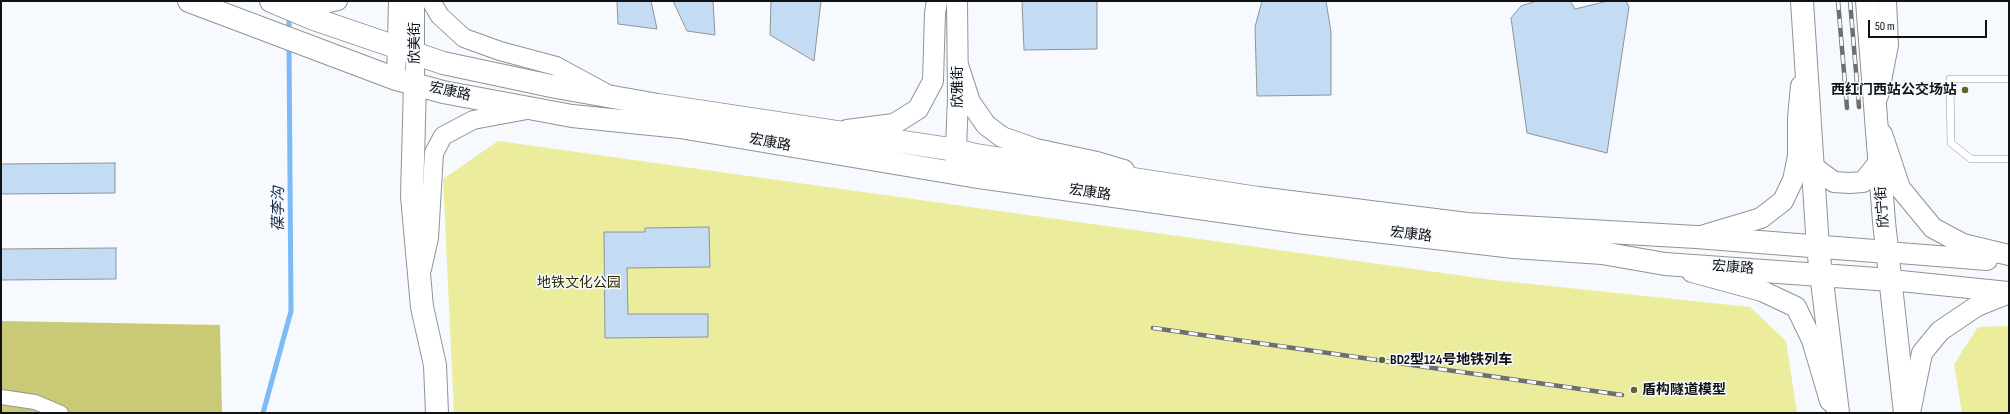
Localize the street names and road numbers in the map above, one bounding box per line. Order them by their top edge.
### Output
street label: 欣美街 [407,22,423,64]
street label: 欣雅街 [950,66,966,108]
street label: 宏康路 [428,79,472,105]
street label: 宏康路 [748,131,792,155]
street label: 宏康路 [1068,182,1112,204]
street label: 欣宁街 [1873,185,1893,229]
street label: 宏康路 [1389,224,1433,246]
street label: 宏康路 [1711,258,1755,278]

